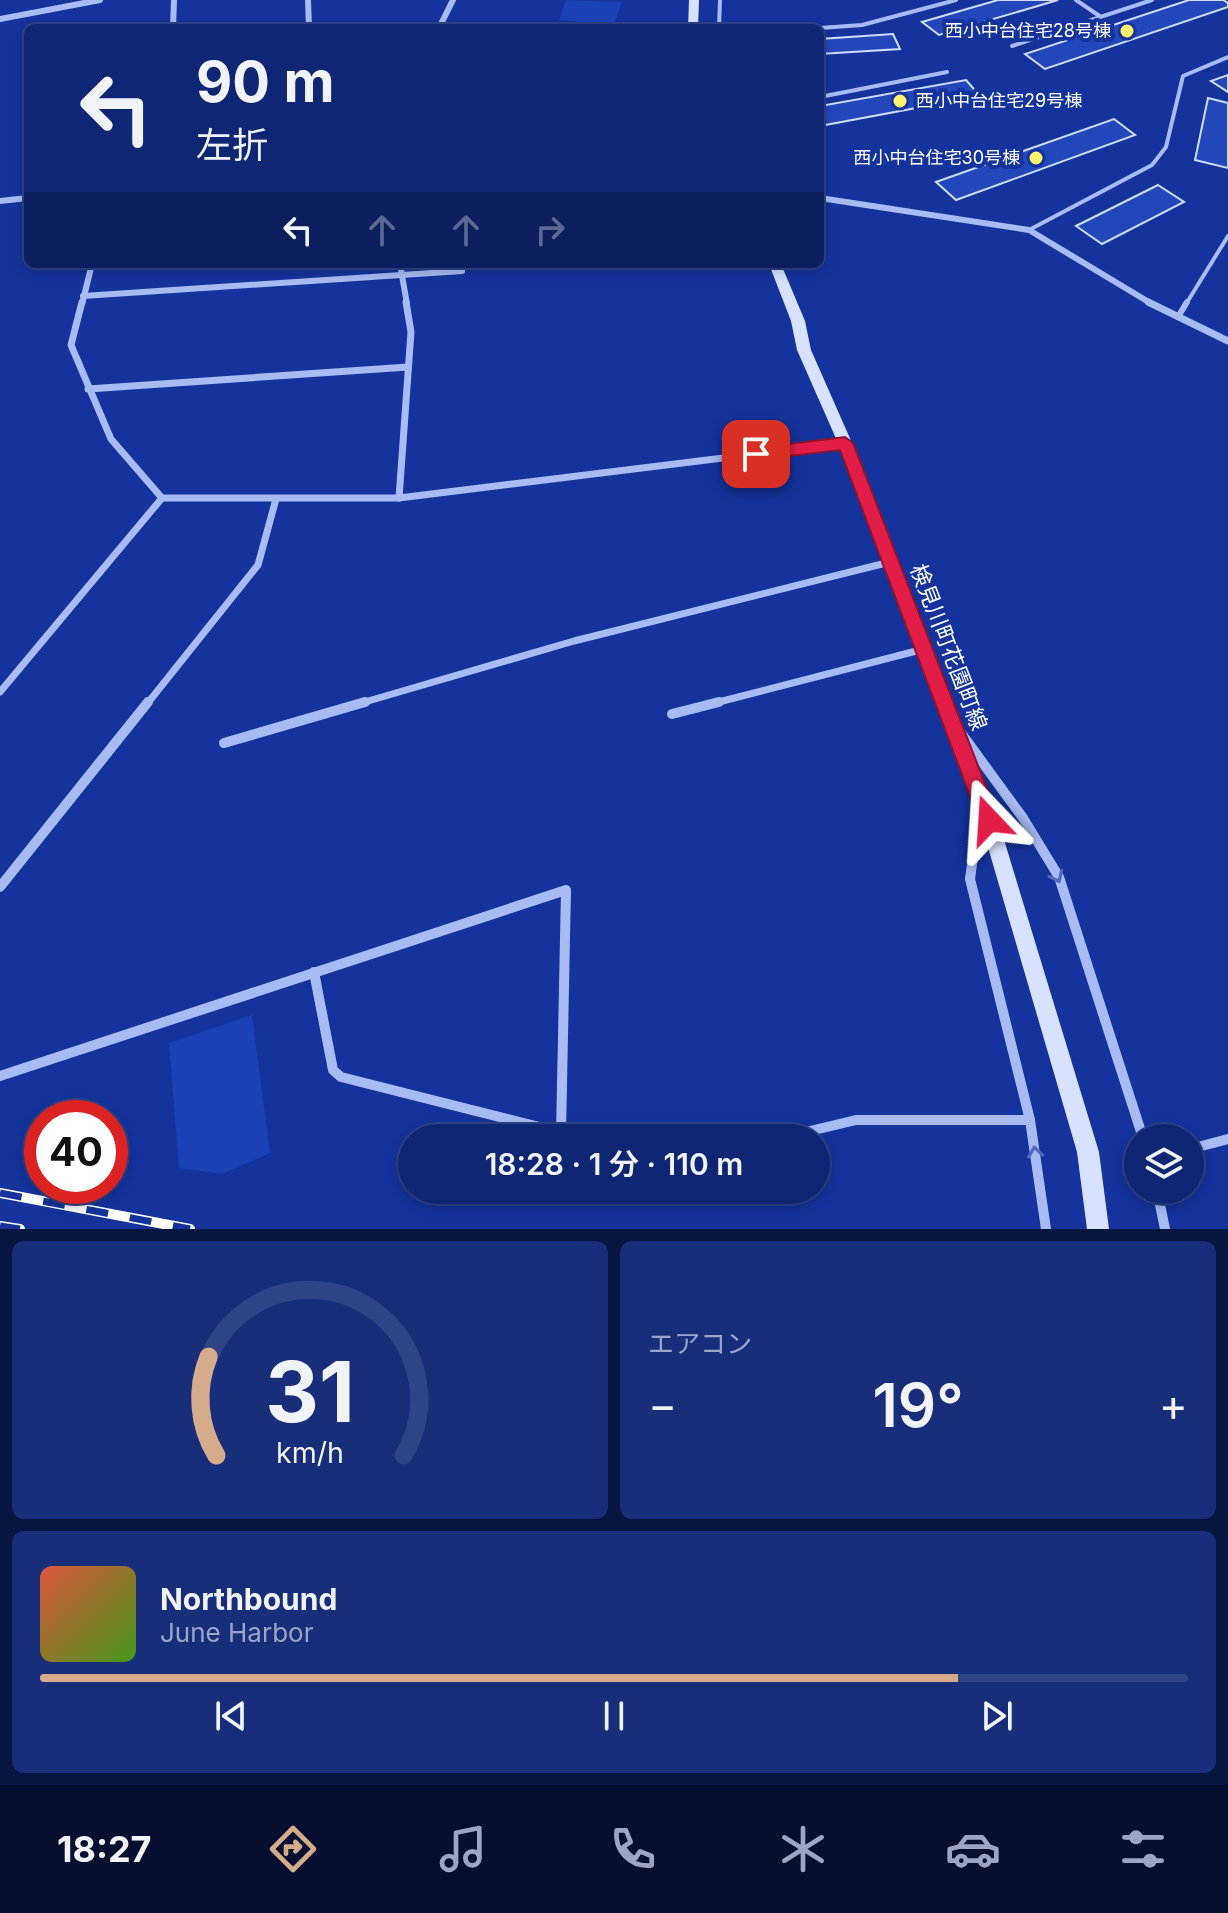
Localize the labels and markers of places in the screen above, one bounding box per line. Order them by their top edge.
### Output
place label: 西小中台住宅28号棟 [945,20,1111,41]
marker: 西小中台住宅28号棟 [1118,22,1136,40]
place label: 西小中台住宅29号棟 [916,90,1082,111]
marker: 西小中台住宅29号棟 [891,92,909,110]
place label: 西小中台住宅30号棟 [854,147,1020,168]
marker: 西小中台住宅30号棟 [1027,149,1045,167]
pin [722,420,790,488]

